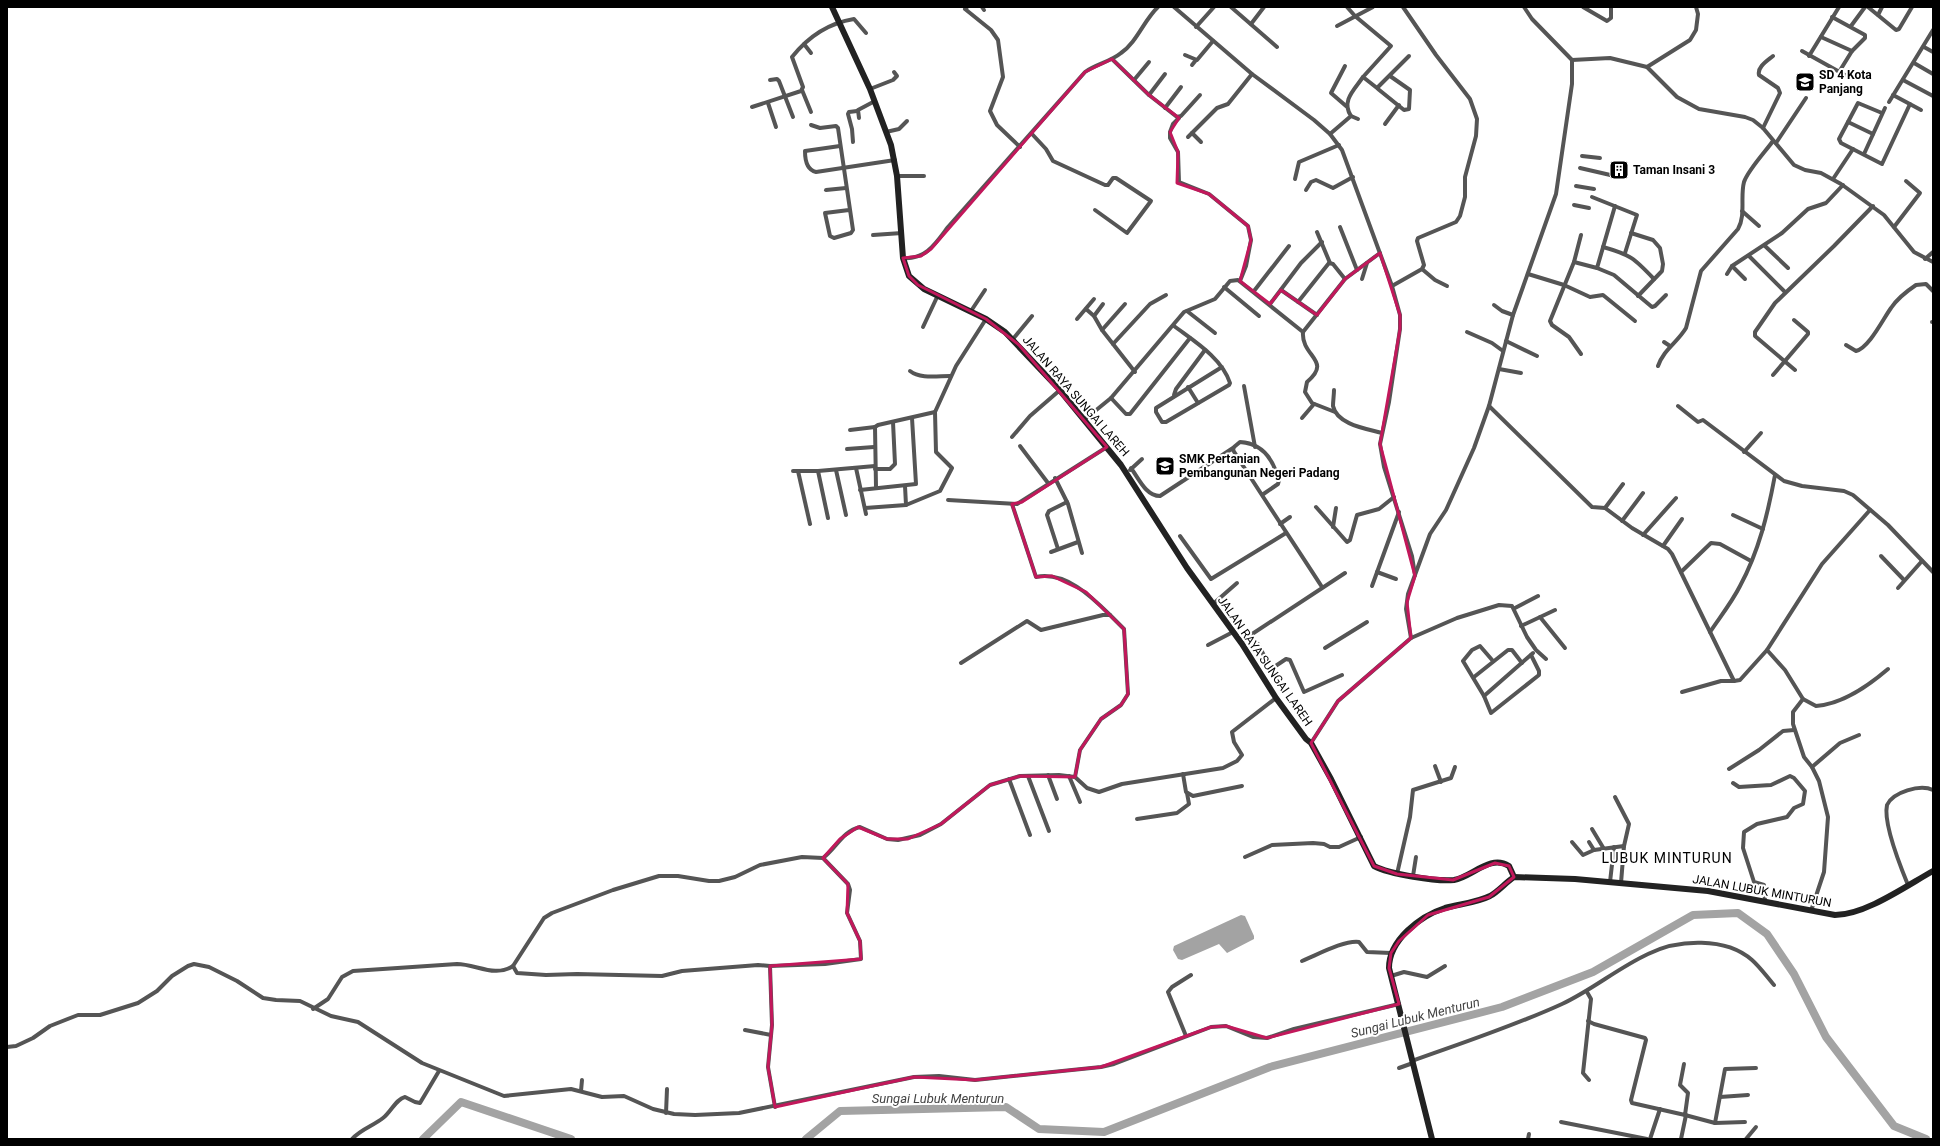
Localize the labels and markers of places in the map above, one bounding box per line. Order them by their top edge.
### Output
place label: SD 4 Kota Panjang [1819,68,1872,96]
school or university icon: SD 4 Kota Panjang [1794,71,1816,93]
building icon: Taman Insani 3 [1608,159,1630,181]
place label: Taman Insani 3 [1633,163,1715,177]
place label: SMK Pertanian Pembangunan Negeri Padang [1179,452,1340,480]
school or university icon: SMK Pertanian Pembangunan Negeri Padang [1154,455,1176,477]

